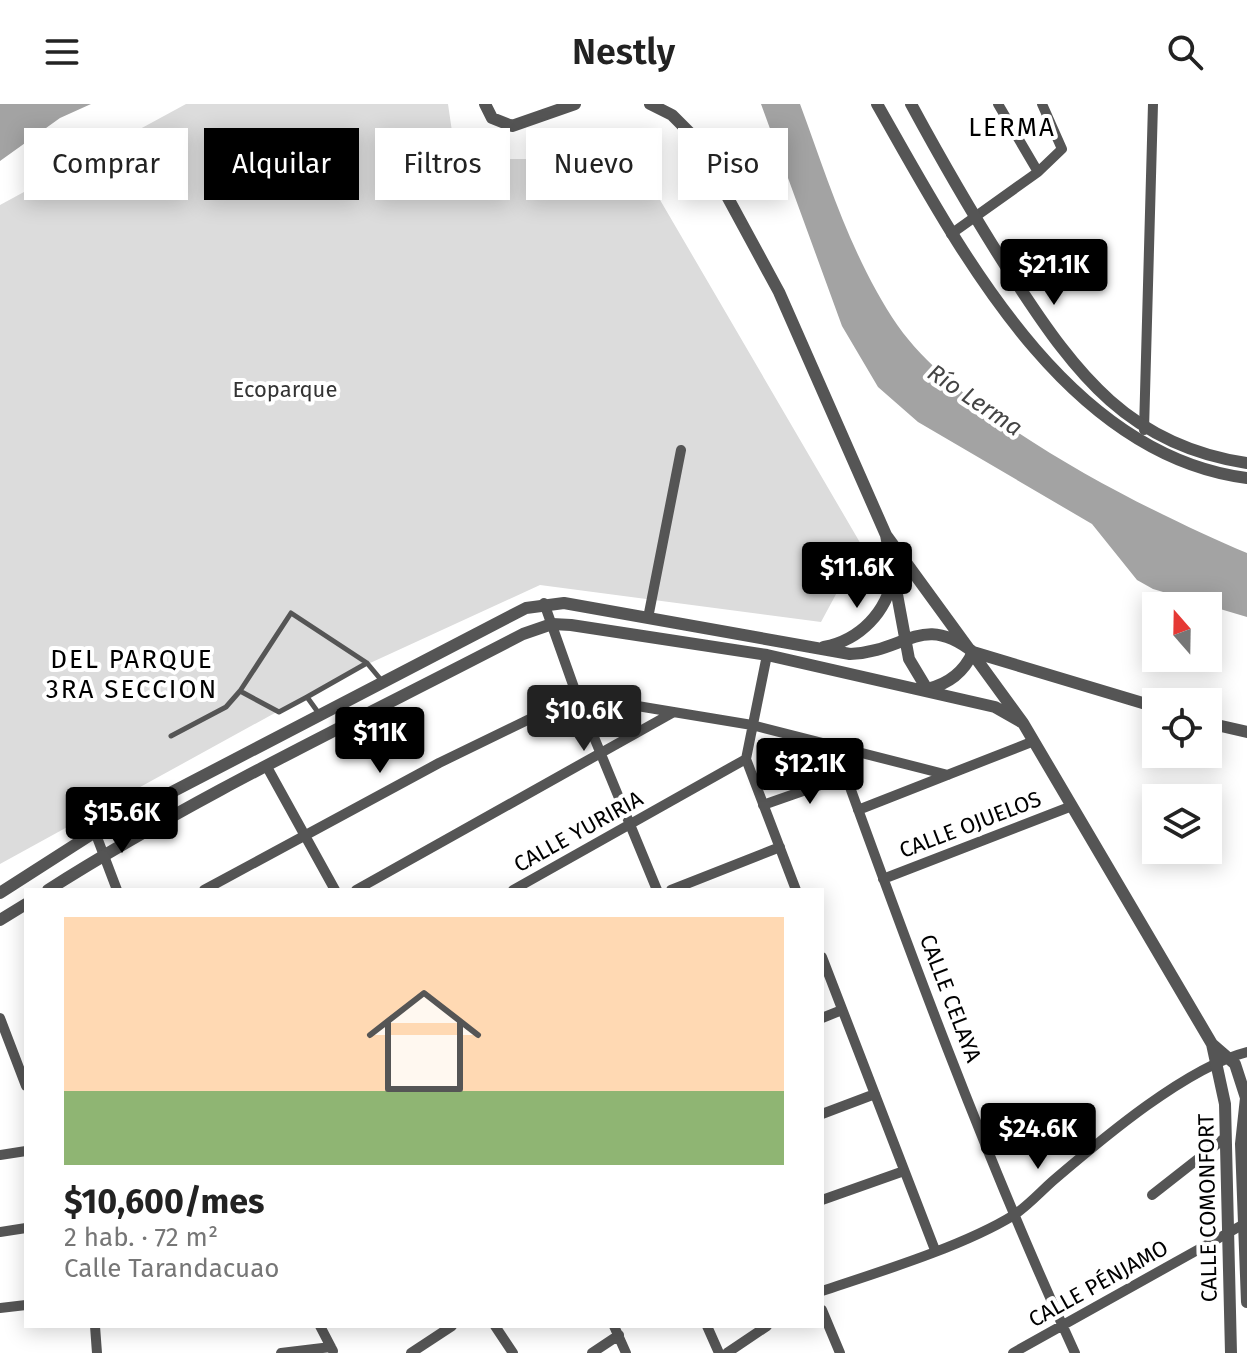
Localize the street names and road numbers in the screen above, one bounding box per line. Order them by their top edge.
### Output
street label: CALLE YURIRIA [509,785,648,878]
street label: CALLE OJUELOS [895,785,1045,864]
street label: CALLE CELAYA [914,930,987,1066]
street label: CALLE COMONFORT [1192,1113,1223,1302]
street label: CALLE PÉNJAMO [1024,1234,1173,1333]

